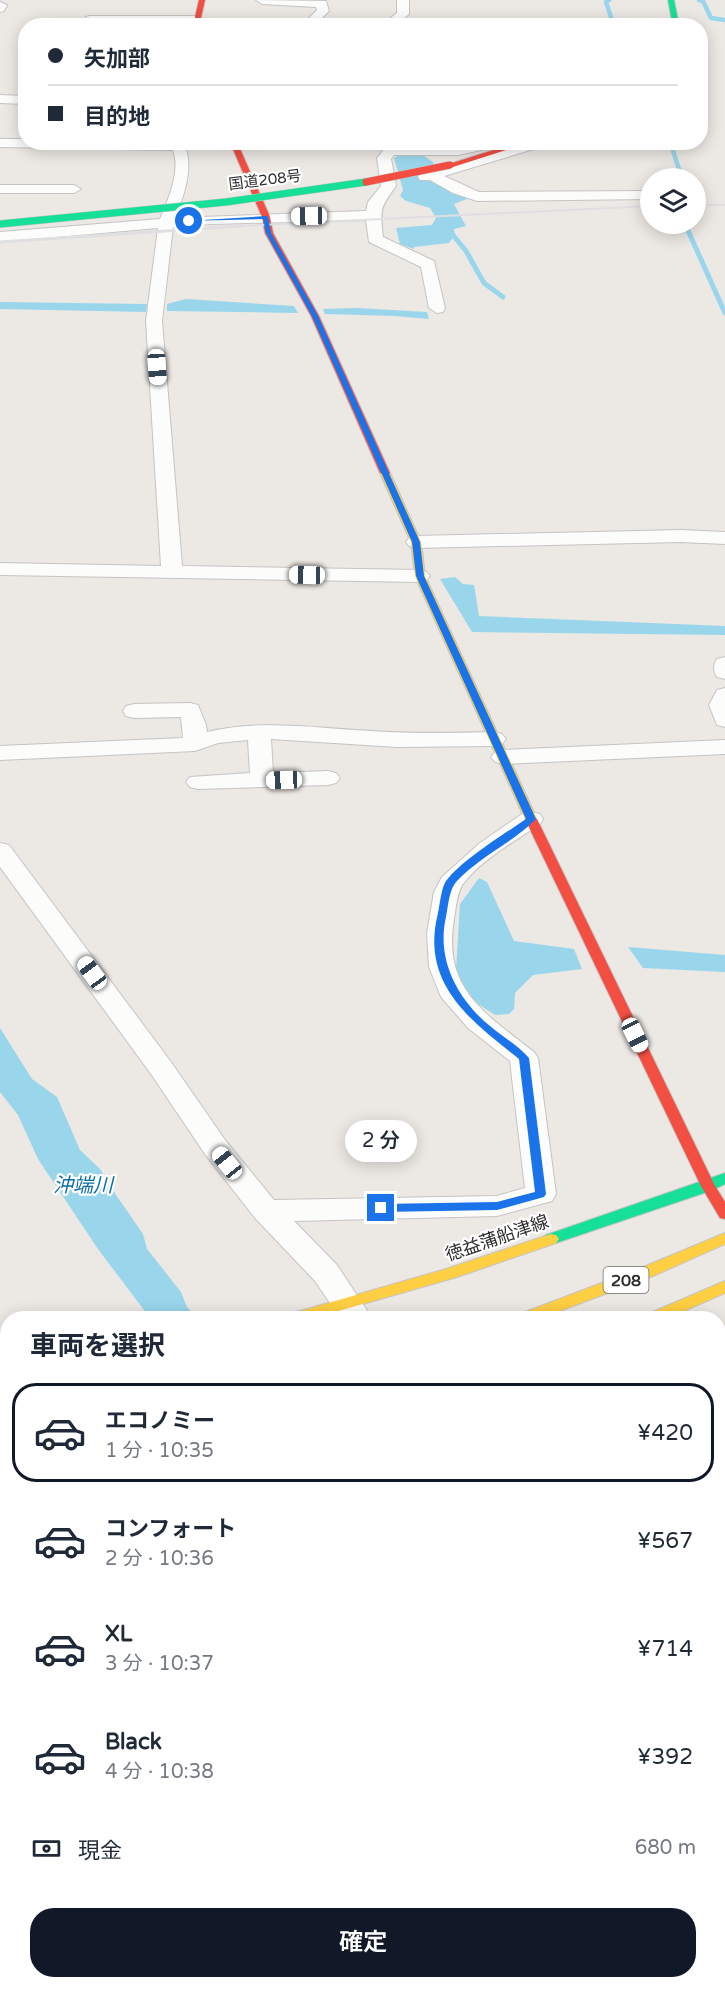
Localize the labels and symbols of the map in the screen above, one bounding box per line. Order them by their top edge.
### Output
street label: 国道208号 [228,167,302,193]
route start [175,207,202,234]
car [291,207,327,225]
car [147,348,167,386]
car [289,566,325,584]
car [266,770,302,790]
car [74,953,110,993]
car [619,1015,651,1055]
callout: 2 分 [345,1121,417,1163]
car [209,1143,245,1183]
water label: 沖端川 [53,1174,115,1198]
route end [367,1194,394,1221]
street label: 徳益蒲船津線 [442,1210,552,1266]
road number: 208 [604,1267,648,1293]

